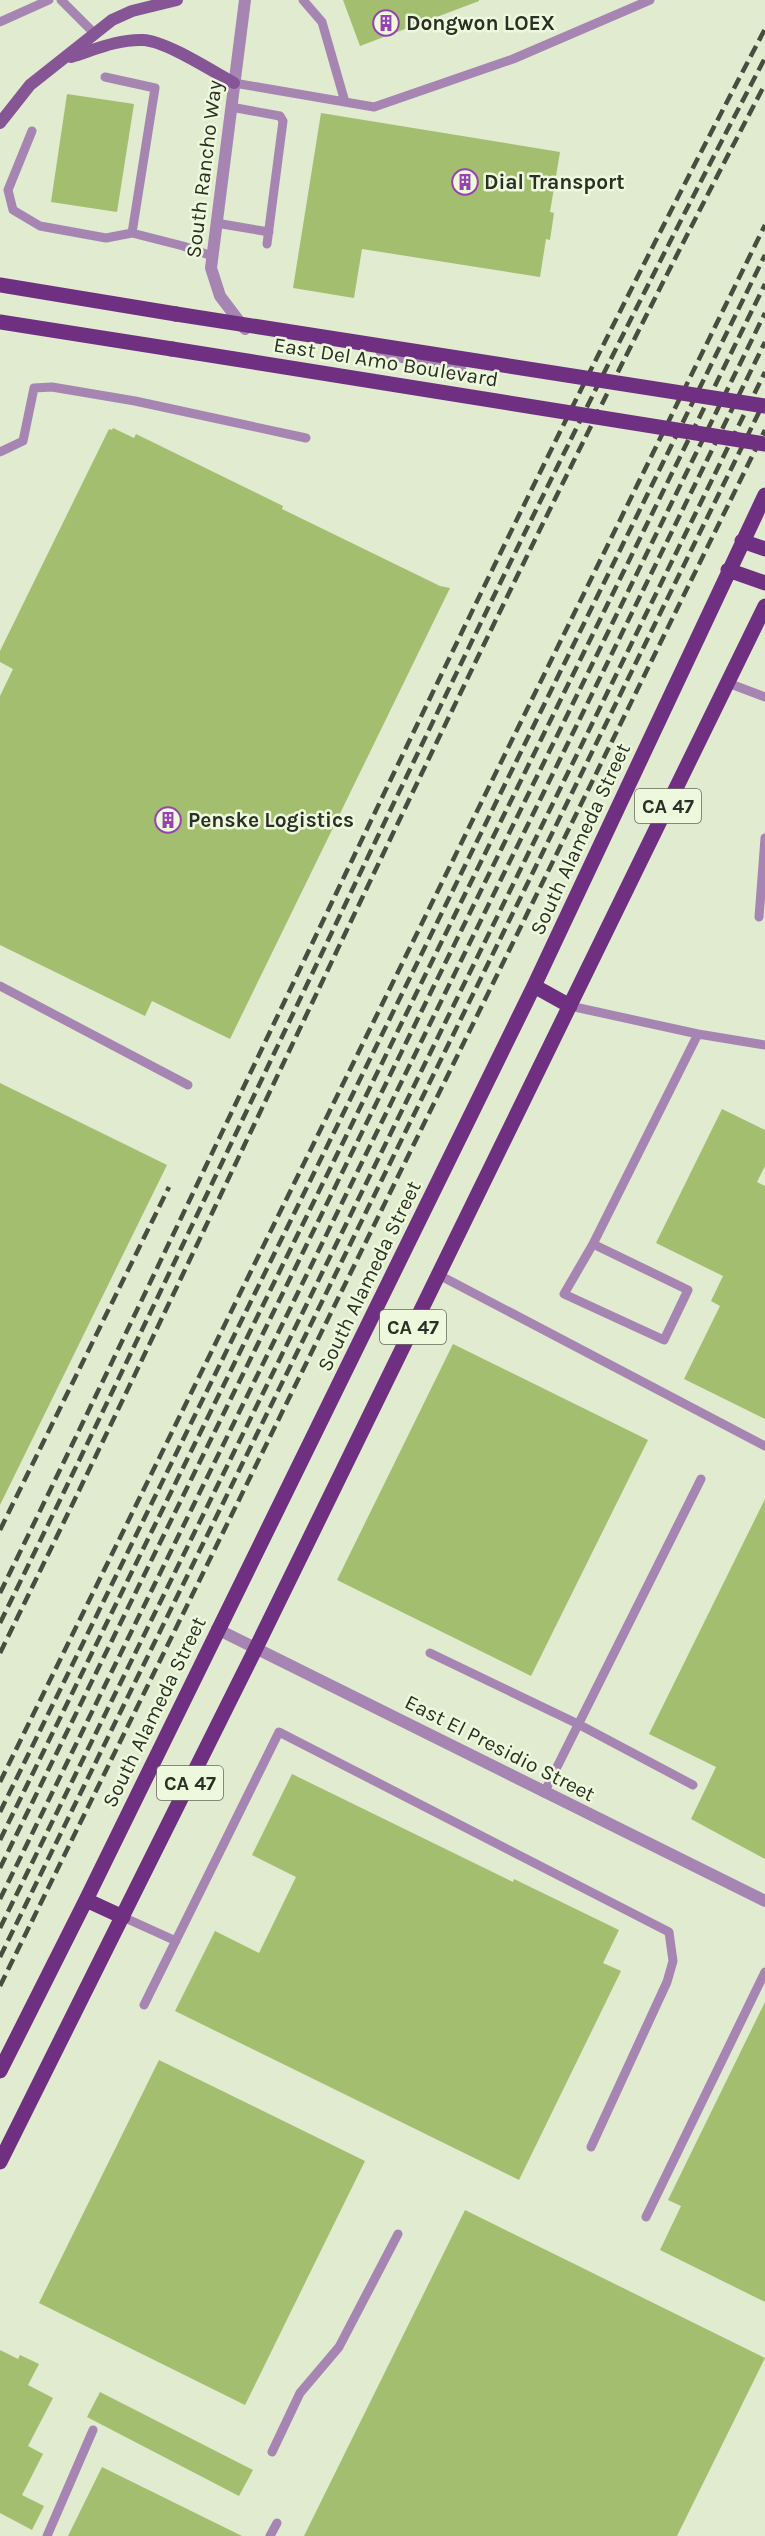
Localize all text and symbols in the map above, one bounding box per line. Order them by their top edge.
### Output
building icon: Dongwon LOEX [371,8,401,38]
place label: Dongwon LOEX [406,11,555,35]
street label: South Rancho Way [181,79,227,259]
building icon: Dial Transport [450,167,480,197]
place label: Dial Transport [484,170,625,194]
street label: East Del Amo Boulevard [272,332,500,392]
street label: South Alameda Street [525,739,635,939]
road number: CA 47 [635,789,701,823]
building icon: Penske Logistics [153,805,183,835]
place label: Penske Logistics [188,808,354,832]
street label: South Alameda Street [312,1177,426,1375]
road number: CA 47 [380,1310,446,1344]
street label: South Alameda Street [97,1613,211,1811]
street label: East El Presidio Street [401,1690,599,1806]
road number: CA 47 [157,1766,223,1800]

